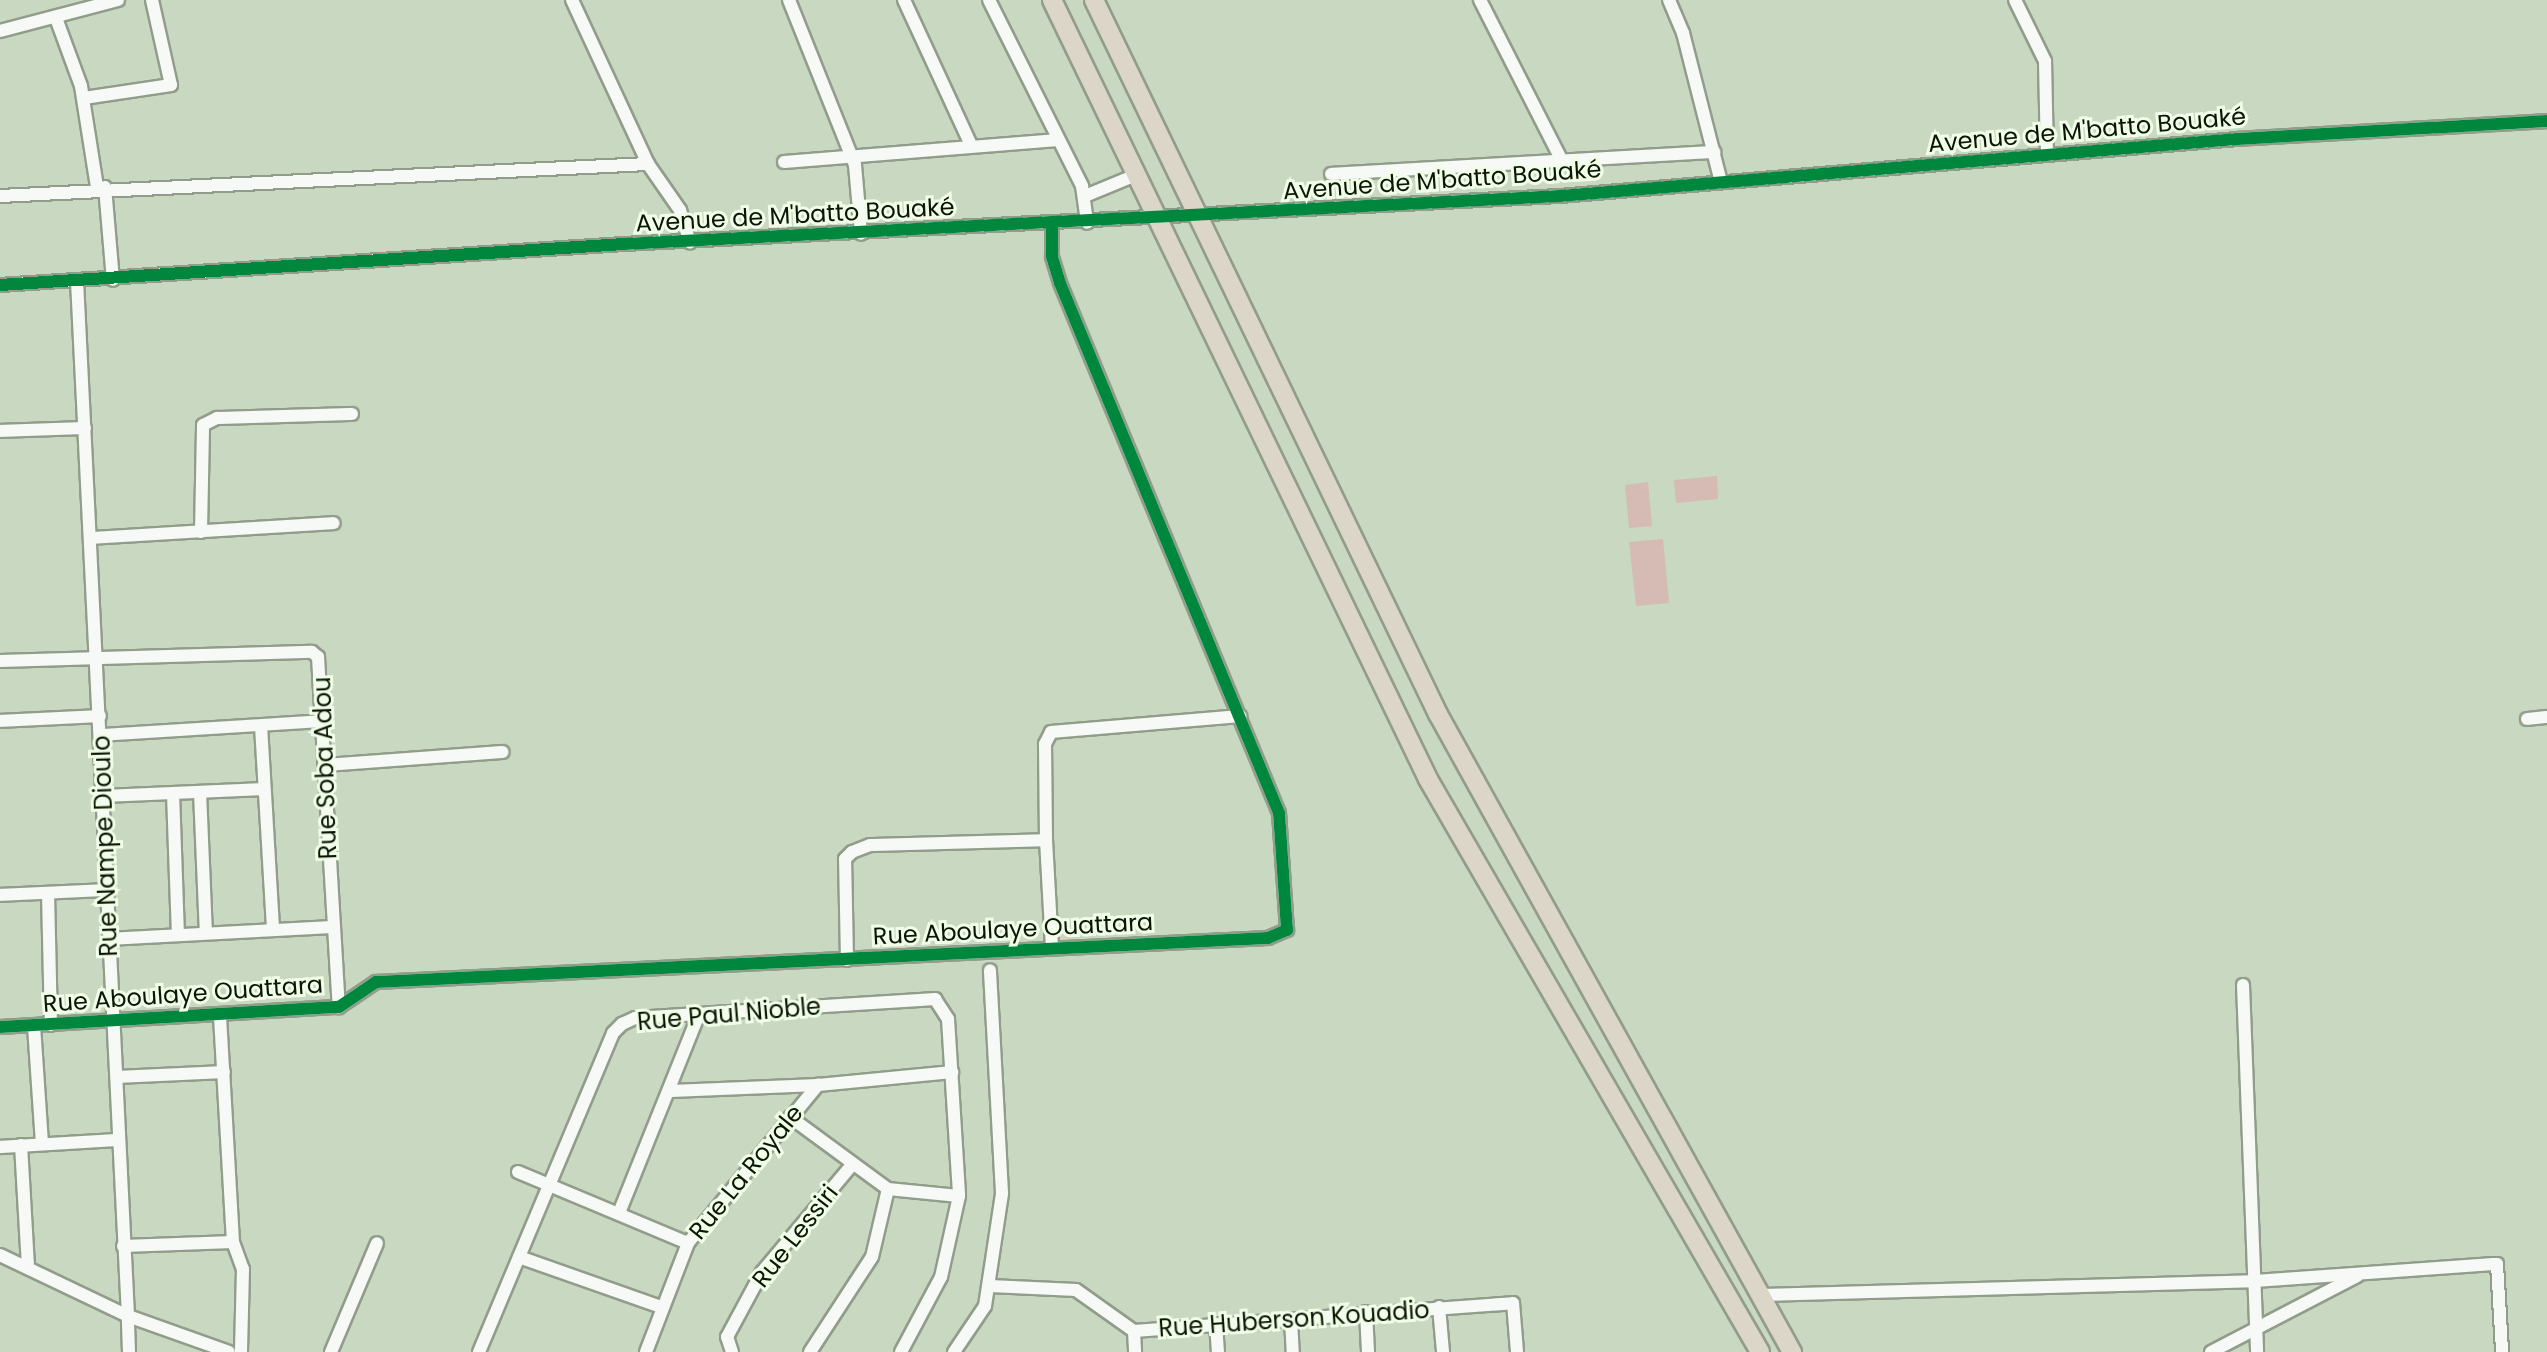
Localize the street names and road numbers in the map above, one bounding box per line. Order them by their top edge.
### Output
street label: Avenue de M'batto Bouaké [1927,102,2247,158]
street label: Avenue de M'batto Bouaké [1282,155,1602,205]
street label: Avenue de M'batto Bouaké [635,192,955,238]
street label: Rue Soba Adou [307,676,343,860]
street label: Rue Nampe Dioulo [87,735,123,957]
street label: Rue Aboulaye Ouattara [872,907,1154,951]
street label: Rue Aboulaye Ouattara [42,970,324,1018]
street label: Rue Paul Nioble [636,992,822,1036]
street label: Rue La Royale [683,1099,809,1245]
street label: Rue Lessiri [746,1179,844,1293]
street label: Rue Huberson Kouadio [1157,1295,1431,1343]

